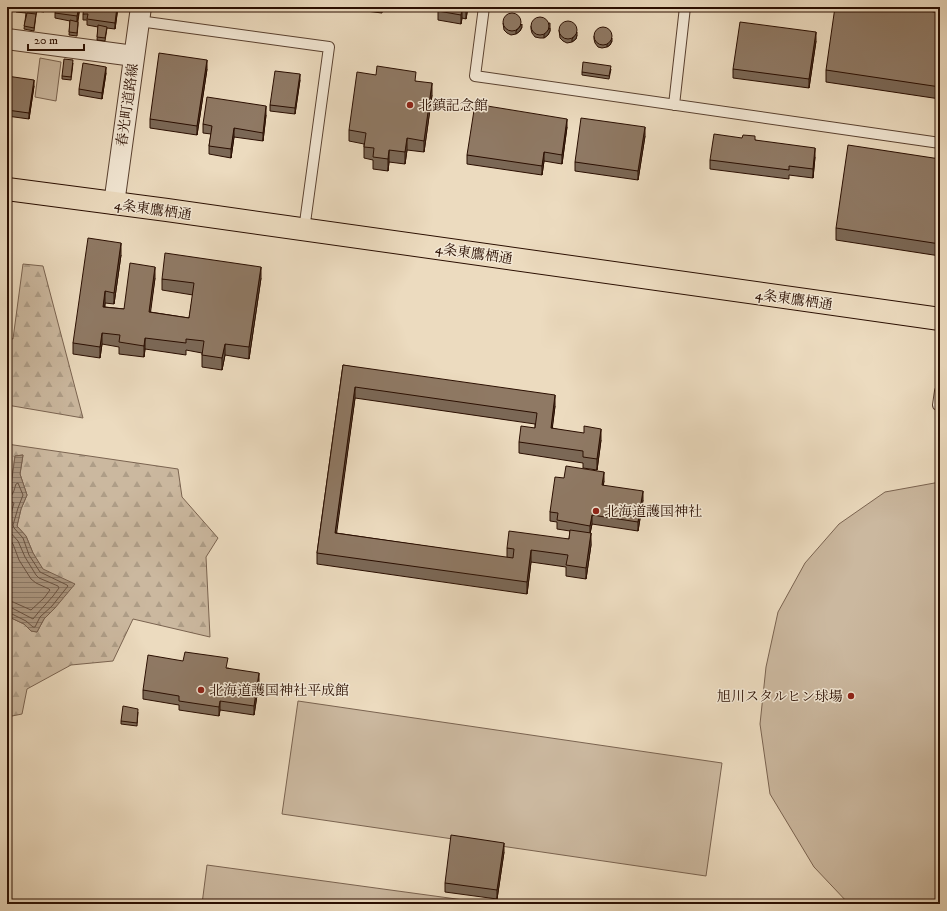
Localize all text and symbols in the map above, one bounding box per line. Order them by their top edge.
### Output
scale bar [28,26,84,52]
text: 20 m [34,33,58,48]
street label: 春光町道路線 [113,62,143,148]
place label: 北鎮記念館 [418,97,488,115]
marker: 北鎮記念館 [405,100,415,110]
street label: 4条東鷹栖通 [113,196,193,224]
street label: 4条東鷹栖通 [434,240,514,268]
street label: 4条東鷹栖通 [754,286,834,314]
place label: 北海道護国神社 [604,503,702,521]
marker: 北海道護国神社 [591,506,601,516]
place label: 北海道護国神社平成館 [209,682,349,700]
marker: 北海道護国神社平成館 [196,685,206,695]
place label: 旭川スタルヒン球場 [717,688,843,706]
marker: 旭川スタルヒン球場 [846,691,856,701]

